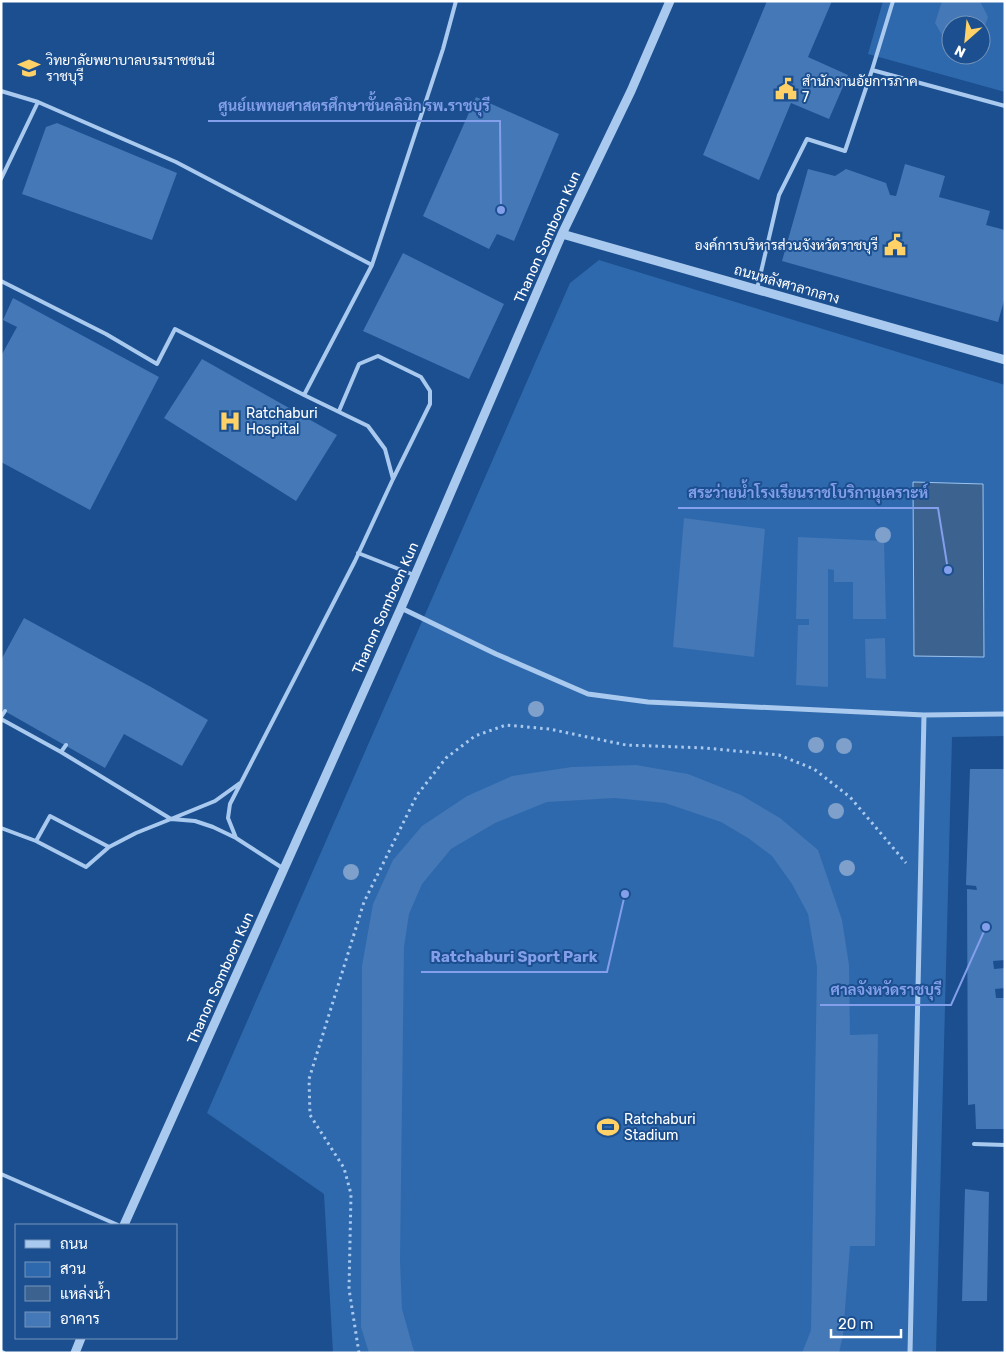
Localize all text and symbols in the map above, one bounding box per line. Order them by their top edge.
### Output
north arrow [941,15,991,65]
text: N [952,41,969,61]
place label: วิทยาลัยพยาบาลบรมราชชนนี ราชบุรี [45,51,215,86]
school or university icon: วิทยาลัยพยาบาลบรมราชชนนี ราชบุรี [16,55,42,81]
place label: สำนักงานอัยการภาค 7 [802,73,918,106]
public building icon: สำนักงานอัยการภาค 7 [773,76,799,102]
callout: ศูนย์แพทยศาสตรศึกษาชั้นคลินิก รพ.ราชบุรี [208,91,500,121]
text: ศูนย์แพทยศาสตรศึกษาชั้นคลินิก รพ.ราชบุรี [218,91,490,117]
street label: Thanon Somboon Kun [511,168,584,306]
public building icon: องค์การบริหารส่วนจังหวัดราชบุรี [882,232,908,258]
place label: องค์การบริหารส่วนจังหวัดราชบุรี [695,236,878,255]
street label: ถนนหลังศาลากลาง [732,261,842,308]
place label: Ratchaburi Hospital [246,405,318,438]
hospital icon: Ratchaburi Hospital [217,408,243,434]
callout: สระว่ายน้ำโรงเรียนราชโบริกานุเคราะห์ [678,478,938,508]
text: สระว่ายน้ำโรงเรียนราชโบริกานุเคราะห์ [688,479,929,504]
street label: Thanon Somboon Kun [349,539,422,677]
street label: Thanon Somboon Kun [184,909,257,1047]
callout: Ratchaburi Sport Park [421,942,607,972]
text: Ratchaburi Sport Park [431,948,598,966]
callout: ศาลจังหวัดราชบุรี [820,975,951,1005]
text: ศาลจังหวัดราชบุรี [831,980,942,1001]
place label: Ratchaburi Stadium [624,1111,696,1144]
sports icon: Ratchaburi Stadium [595,1114,621,1140]
legend [15,1224,178,1339]
text: ถนน [60,1235,88,1253]
text: สวน [60,1260,86,1278]
text: แหล่งน้ำ [60,1281,111,1303]
scale bar [831,1306,901,1338]
text: อาคาร [60,1310,100,1328]
text: 20 m [838,1315,873,1333]

